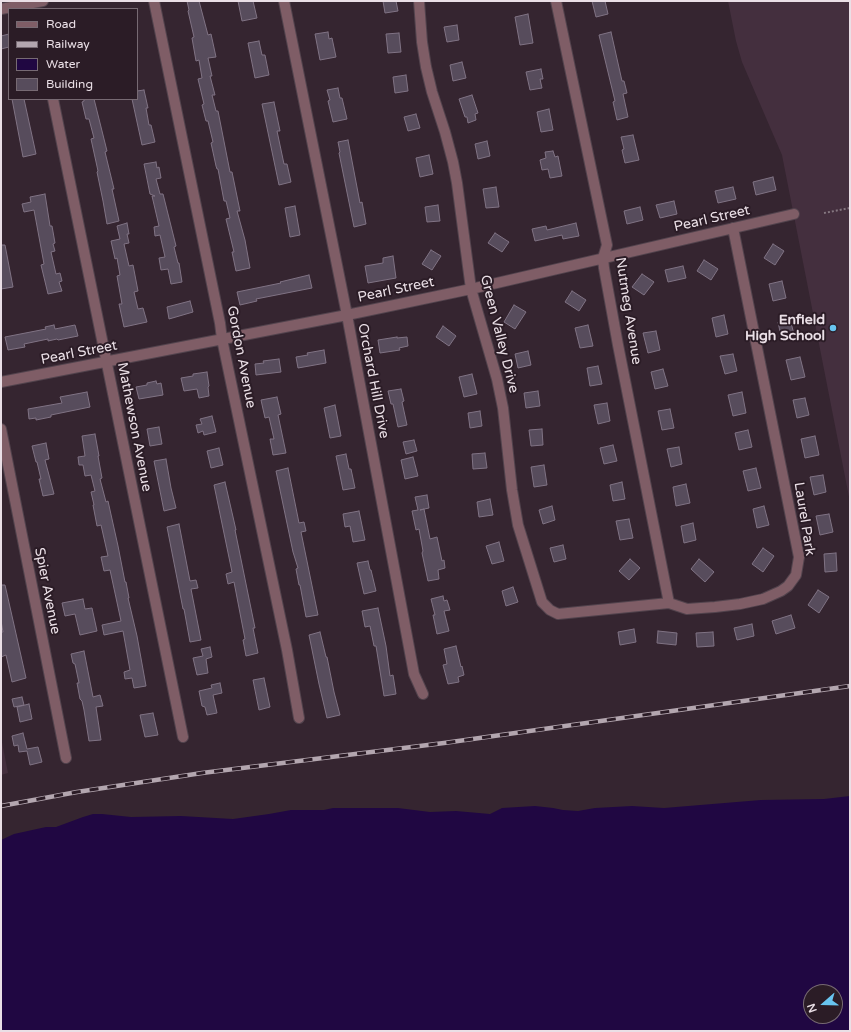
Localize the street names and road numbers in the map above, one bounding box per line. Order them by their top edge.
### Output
street label: Pearl Street [672,202,752,236]
street label: Nutmeg Avenue [611,256,645,366]
street label: Green Valley Drive [476,273,522,395]
street label: Pearl Street [356,274,436,306]
street label: Gordon Avenue [223,304,259,410]
street label: Orchard Hill Drive [354,322,392,440]
street label: Pearl Street [39,337,119,369]
street label: Mathewson Avenue [113,361,155,493]
street label: Laurel Park [790,481,818,557]
street label: Spier Avenue [30,546,64,636]

